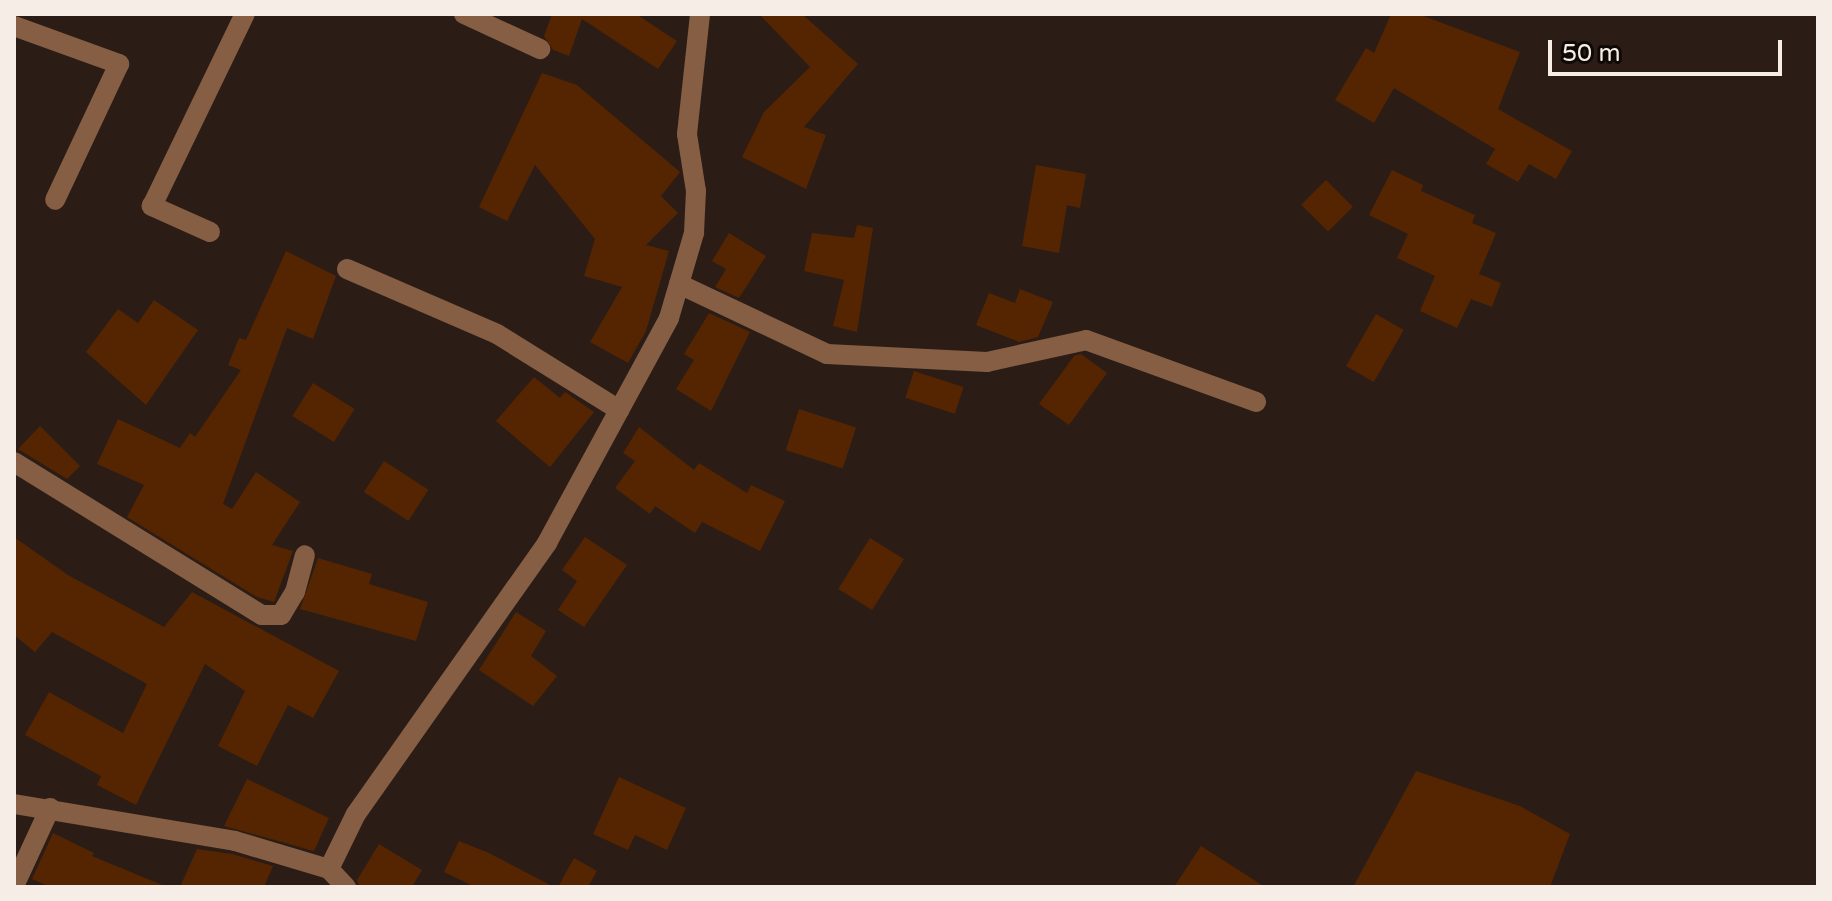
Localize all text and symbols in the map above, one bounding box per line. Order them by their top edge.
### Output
scale bar [1552,24,1786,74]
text: 50 m [1562,39,1620,68]

